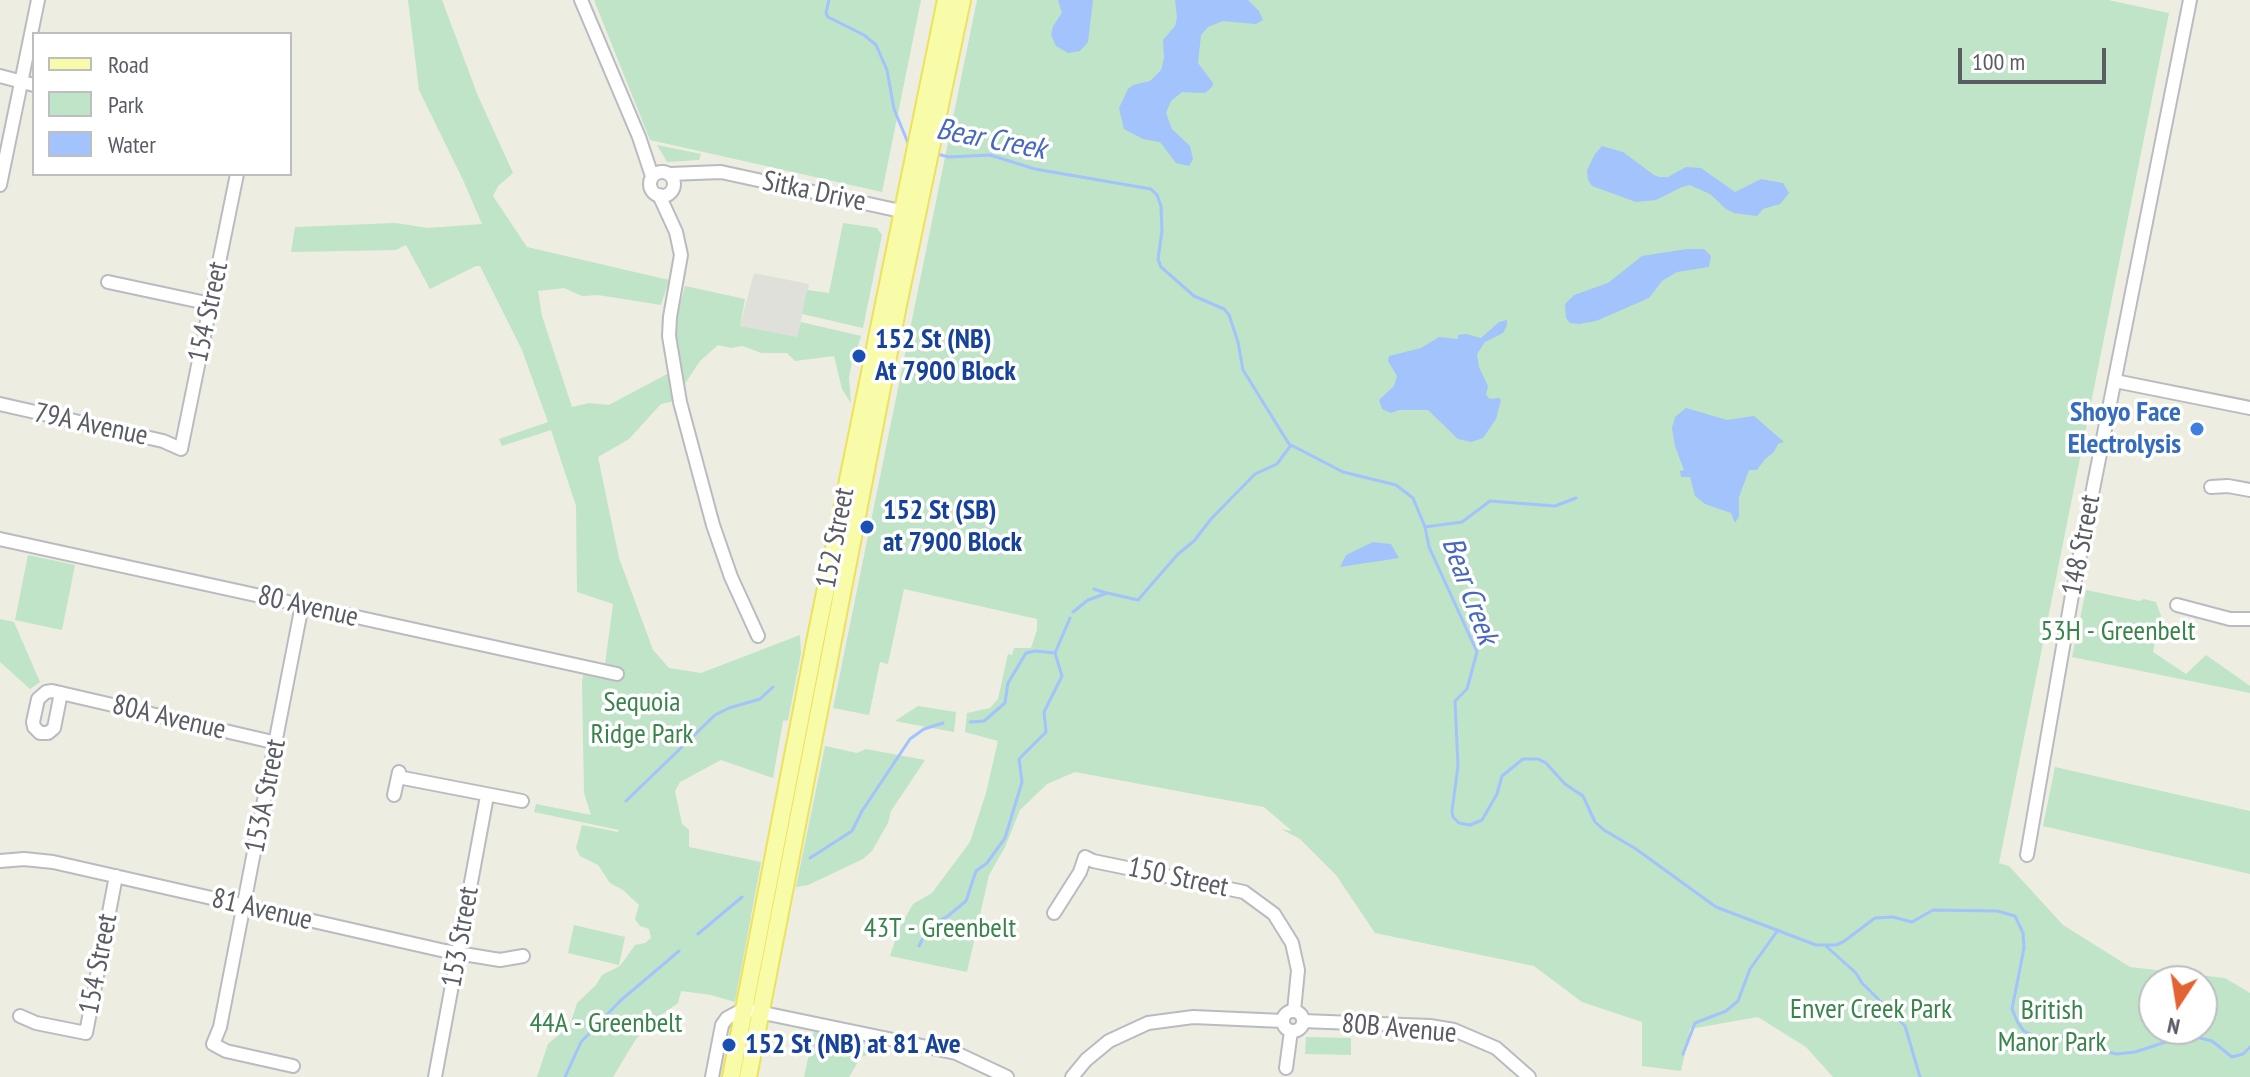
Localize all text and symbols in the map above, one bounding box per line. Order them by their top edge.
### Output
legend [32,32,292,176]
scale bar [1962,32,2110,82]
text: 100 m [1972,46,2025,77]
text: Road [108,49,149,80]
text: Park [108,89,144,120]
water label: Bear Creek [933,112,1049,168]
text: Water [108,129,156,160]
street label: Sitka Drive [759,165,869,219]
street label: 154 Street [182,259,236,365]
place label: 152 St (NB) At 7900 Block [875,323,1016,389]
marker: 152 St (NB) At 7900 Block [850,347,868,365]
place label: Shoyo Face Electrolysis [2068,396,2181,462]
street label: 79A Avenue [31,397,151,453]
marker: Shoyo Face Electrolysis [2188,420,2206,438]
street label: 152 Street [810,485,862,591]
street label: 148 Street [2056,492,2108,598]
place label: 152 St (SB) at 7900 Block [883,494,1022,560]
marker: 152 St (SB) at 7900 Block [858,518,876,536]
water label: Bear Creek [1433,533,1505,649]
street label: 80 Avenue [255,579,361,635]
park label: 53H - Greenbelt [2041,615,2195,649]
park label: Sequoia Ridge Park [591,686,693,752]
street label: 80A Avenue [109,689,229,747]
street label: 153A Street [239,736,293,856]
street label: 150 Street [1125,851,1231,905]
street label: 81 Avenue [209,882,315,938]
street label: 153 Street [436,884,486,990]
street label: 154 Street [73,911,125,1017]
park label: 43T - Greenbelt [864,912,1016,946]
north arrow [2138,965,2218,1045]
park label: Enver Creek Park [1790,993,1952,1027]
park label: British Manor Park [1998,994,2106,1060]
park label: 44A - Greenbelt [529,1007,683,1041]
street label: 80B Avenue [1340,1007,1458,1051]
text: N [2165,1012,2182,1041]
place label: 152 St (NB) at 81 Ave [745,1028,961,1062]
marker: 152 St (NB) at 81 Ave [720,1036,738,1054]

